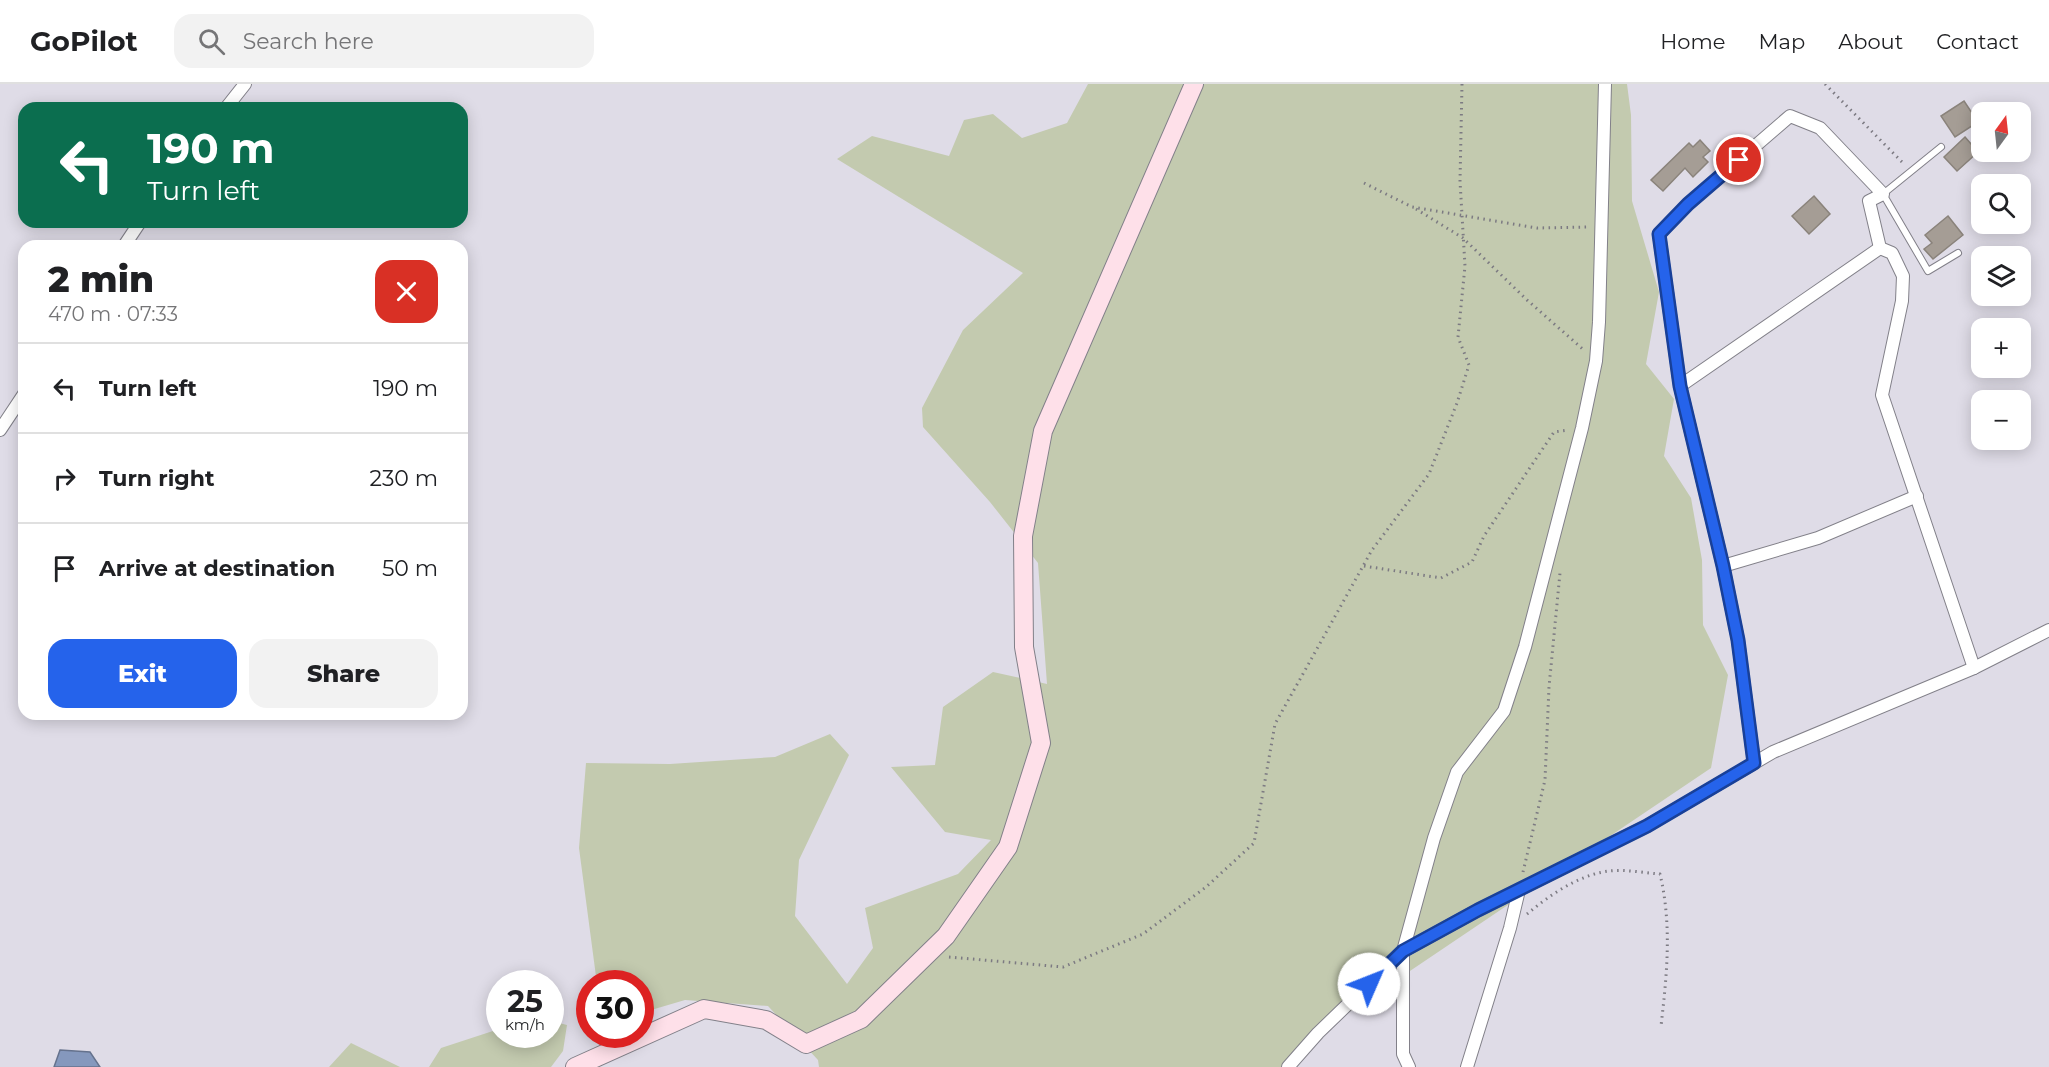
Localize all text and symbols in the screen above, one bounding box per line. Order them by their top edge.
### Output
search box [174,14,594,68]
text: GoPilot [30,24,138,58]
icon: search [195,25,228,58]
text: Search here [243,28,374,55]
text: Home [1660,29,1725,54]
text: Map [1758,29,1805,54]
text: About [1838,29,1903,54]
text: Contact [1936,29,2019,54]
north arrow [1971,102,2031,162]
map controls [1971,102,2031,450]
text: 190 m [147,122,275,174]
icon: left [48,126,126,204]
pin [1713,134,1764,185]
icon: arrive [1722,143,1755,176]
text: Turn left [147,174,260,207]
button: search [1971,174,2031,234]
button: layers [1971,246,2031,306]
text: 2 min [48,257,154,301]
button: close [375,260,438,323]
text: 470 m · 07:33 [48,302,178,326]
button: + [1971,318,2031,378]
icon: left [48,372,81,405]
text: Turn left [99,375,197,402]
text: 190 m [373,375,438,402]
button: − [1971,390,2031,450]
icon: right [48,462,81,495]
text: Turn right [99,465,214,492]
text: 230 m [369,465,438,492]
icon: arrive [48,552,81,585]
text: Arrive at destination [99,555,335,582]
text: 50 m [382,555,438,582]
button: Exit [48,639,237,708]
button: Share [249,639,438,708]
position arrow [1337,952,1401,1016]
speed limit sign: 30 [576,970,654,1048]
text: 25 [507,983,543,1020]
text: km/h [505,1015,545,1034]

